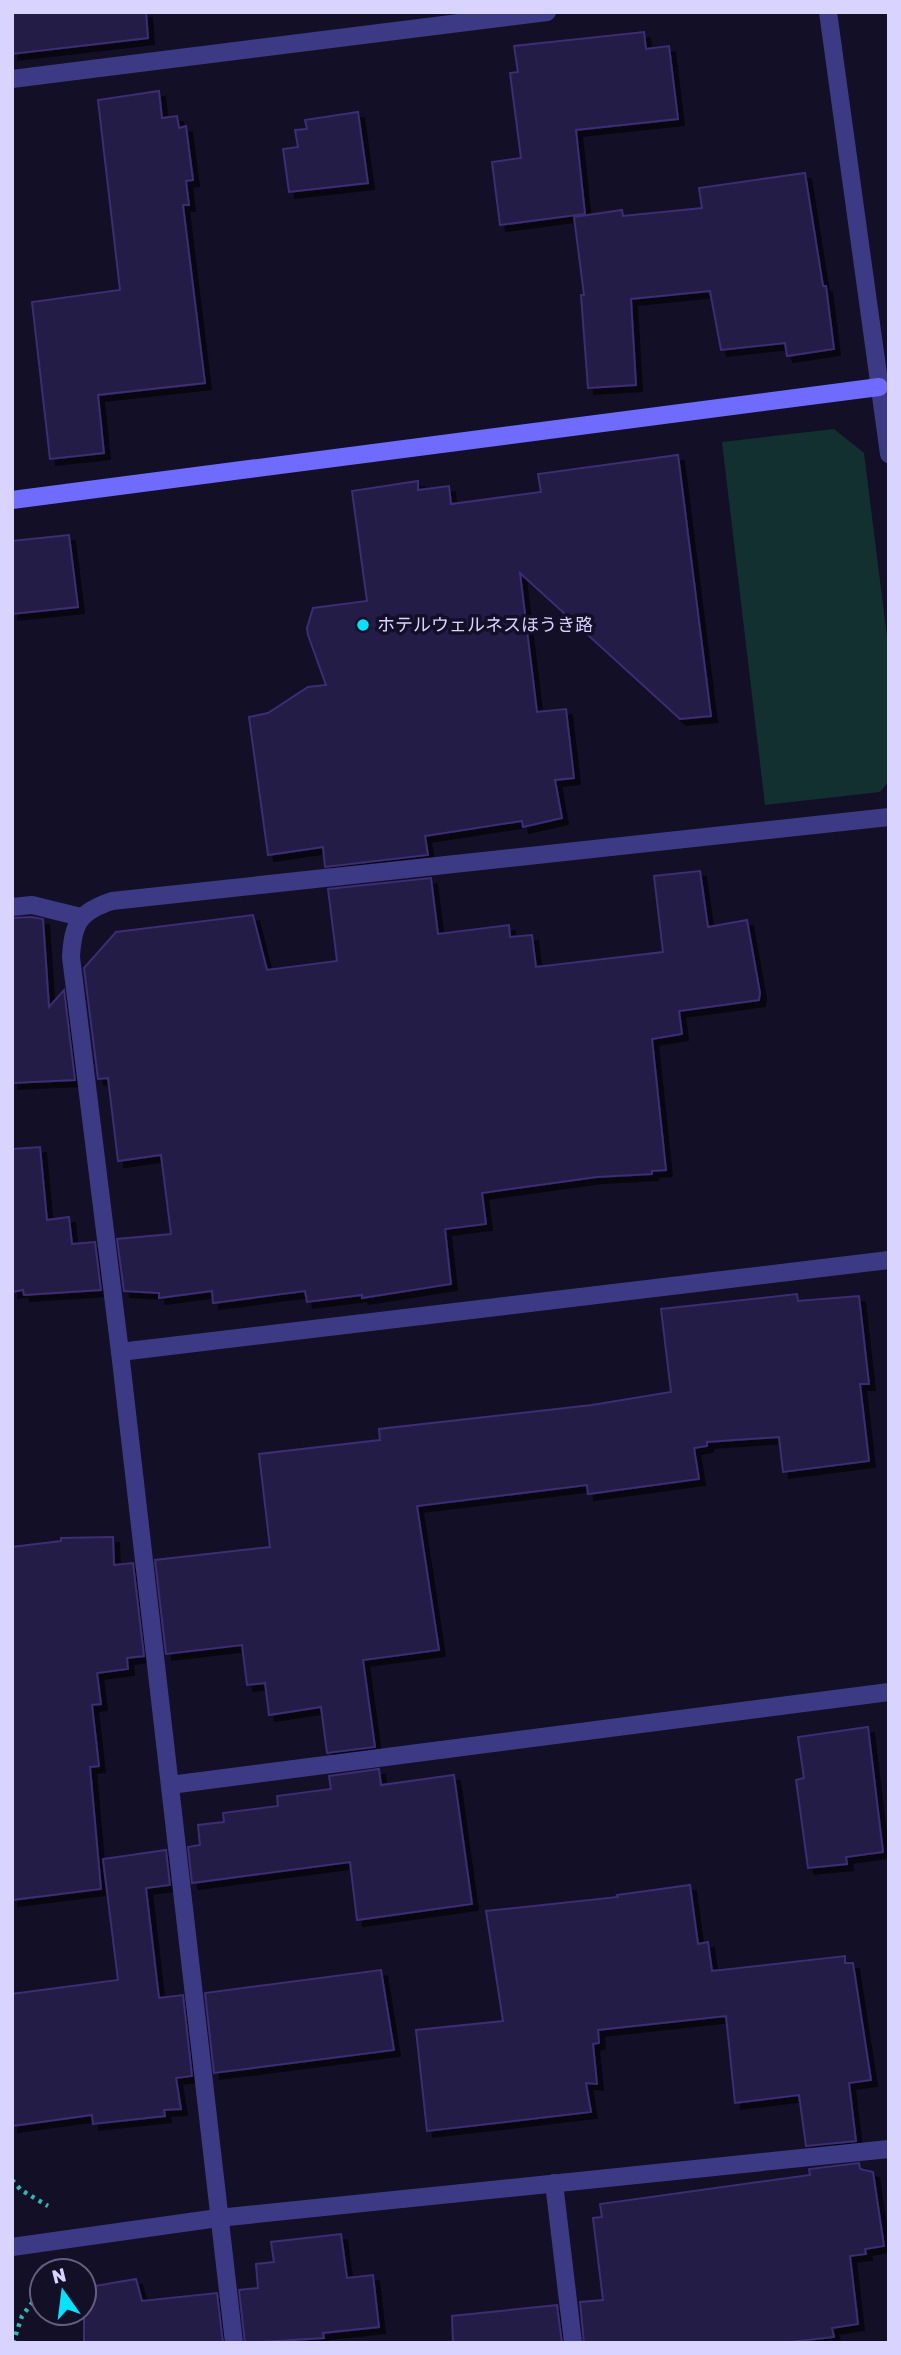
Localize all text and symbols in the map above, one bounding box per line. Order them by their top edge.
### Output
place label: ホテルウェルネスほうき路 [377,614,593,636]
marker: ホテルウェルネスほうき路 [355,617,371,633]
north arrow [28,2257,98,2327]
text: N [50,2263,68,2289]

